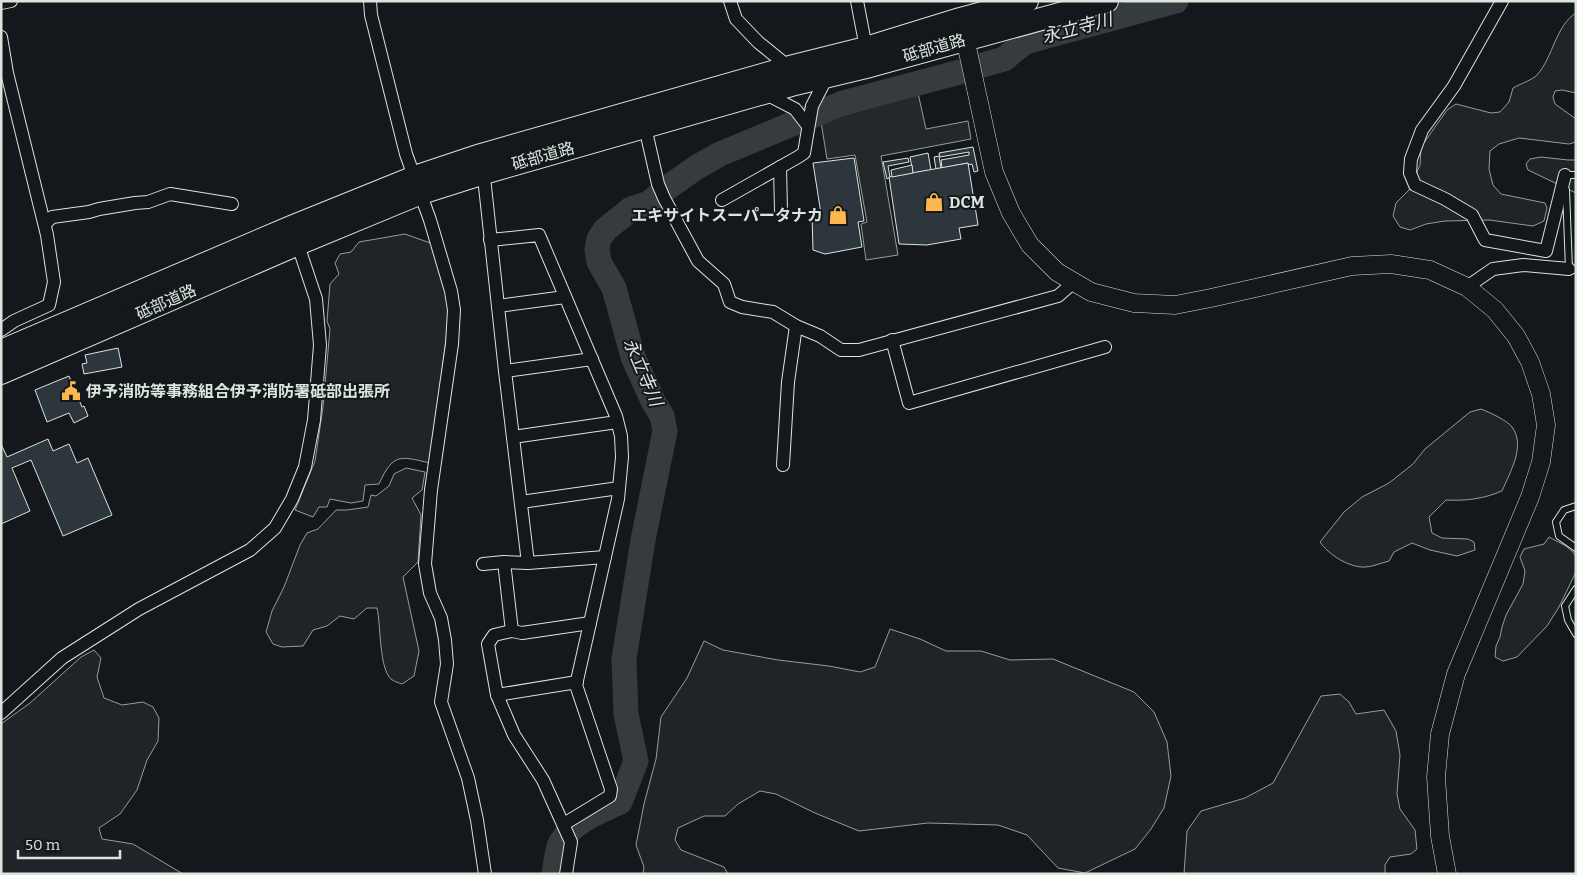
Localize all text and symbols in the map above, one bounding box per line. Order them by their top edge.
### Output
water label: 永立寺川 [1039,8,1117,48]
street label: 砥部道路 [901,30,967,66]
street label: 砥部道路 [510,138,576,174]
shop icon: DCM [923,191,945,213]
place label: DCM [949,193,985,212]
shop icon: エキサイトスーパータナカ [827,204,849,226]
place label: エキサイトスーパータナカ [631,206,823,225]
street label: 砥部道路 [133,280,199,324]
water label: 永立寺川 [619,335,668,411]
public building icon: 伊予消防等事務組合伊予消防署砥部出張所 [60,380,82,402]
place label: 伊予消防等事務組合伊予消防署砥部出張所 [85,382,390,401]
scale bar [18,828,120,860]
text: 50 m [25,836,61,854]

